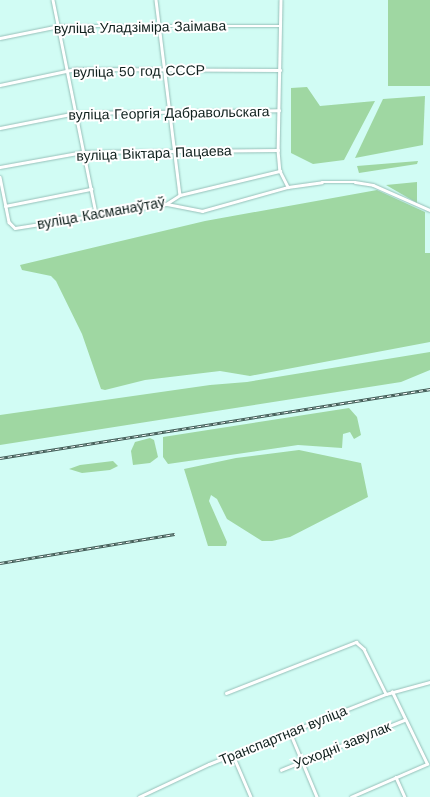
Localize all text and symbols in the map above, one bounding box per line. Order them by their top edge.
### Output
street label: вуліца Уладзіміра Заімава [54,17,226,37]
street label: вуліца 50 год СССР [73,61,205,81]
street label: вуліца Георгія Дабравольскага [68,103,270,123]
street label: вуліца Віктара Пацаева [76,142,232,164]
street label: вуліца Касманаўтаў [36,193,166,233]
street label: Транспартная вуліца [217,702,349,768]
street label: Усходні завулак [291,718,393,772]

